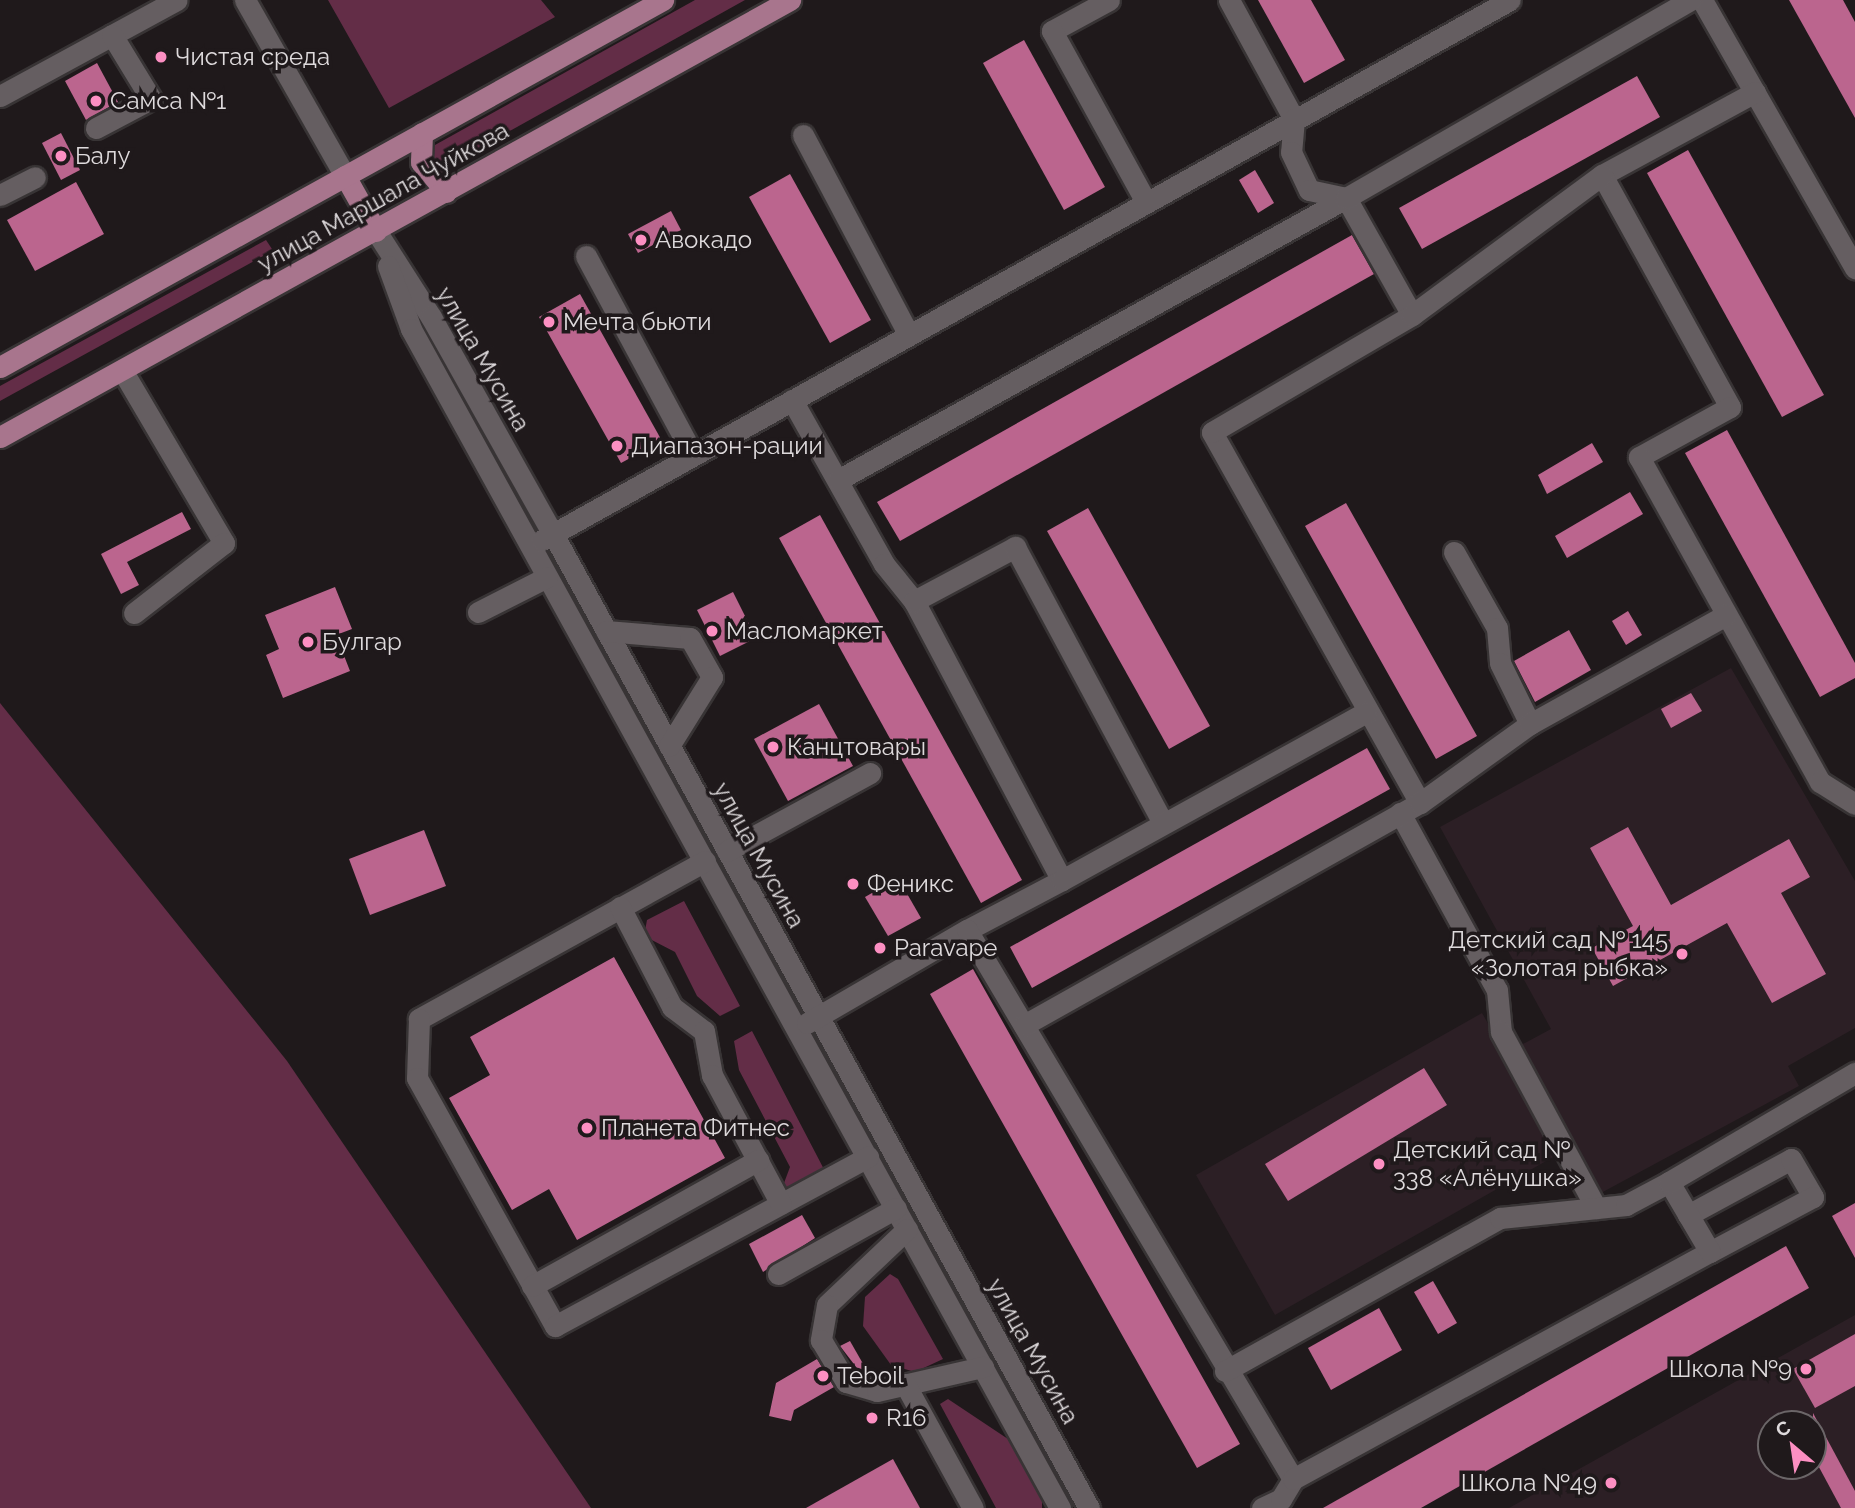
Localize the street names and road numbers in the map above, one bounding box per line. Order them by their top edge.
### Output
street label: улица Маршала Чуйкова [252,116,514,278]
street label: улица Мусина [430,282,536,436]
street label: улица Мусина [707,777,811,933]
street label: улица Мусина [981,1273,1085,1429]

